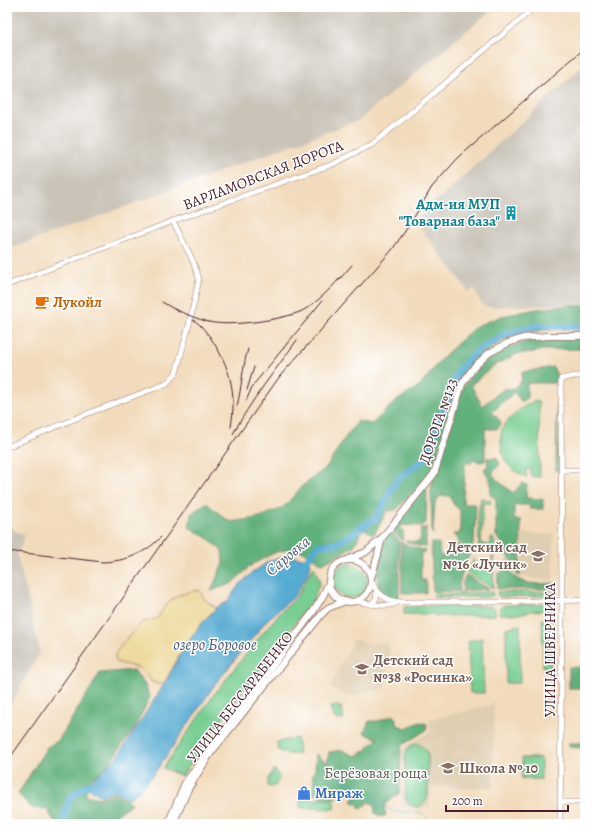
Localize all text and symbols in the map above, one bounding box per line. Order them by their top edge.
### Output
street label: ВАРЛАМОВСКАЯ ДОРОГА [180,135,346,215]
place label: Адм-ия МУП "Товарная база" [399,194,500,231]
building icon: Адм-ия МУП "Товарная база" [503,205,519,221]
place label: Лукойл [53,292,102,312]
cafe icon: Лукойл [34,294,50,310]
street label: ДОРОГА №123 [414,375,462,467]
water label: Саровка [261,531,315,581]
place label: Детский сад №16 «Лучик» [443,537,527,574]
school or university icon: Детский сад №16 «Лучик» [530,548,546,564]
street label: УЛИЦА ШВЕРНИКА [540,583,560,717]
street label: УЛИЦА БЕССАРАБЕНКО [182,627,298,767]
water label: озеро Боровое [173,634,257,656]
place label: Детский сад №38 «Росинка» [373,650,473,687]
school or university icon: Детский сад №38 «Росинка» [354,661,370,677]
place label: Школа № 10 [459,758,539,778]
school or university icon: Школа № 10 [440,760,456,776]
park label: Берёзовая роща [324,763,428,783]
place label: Мираж [315,783,364,803]
shop icon: Мираж [296,785,312,801]
scale bar [446,787,568,813]
text: 200 m [452,793,483,809]

